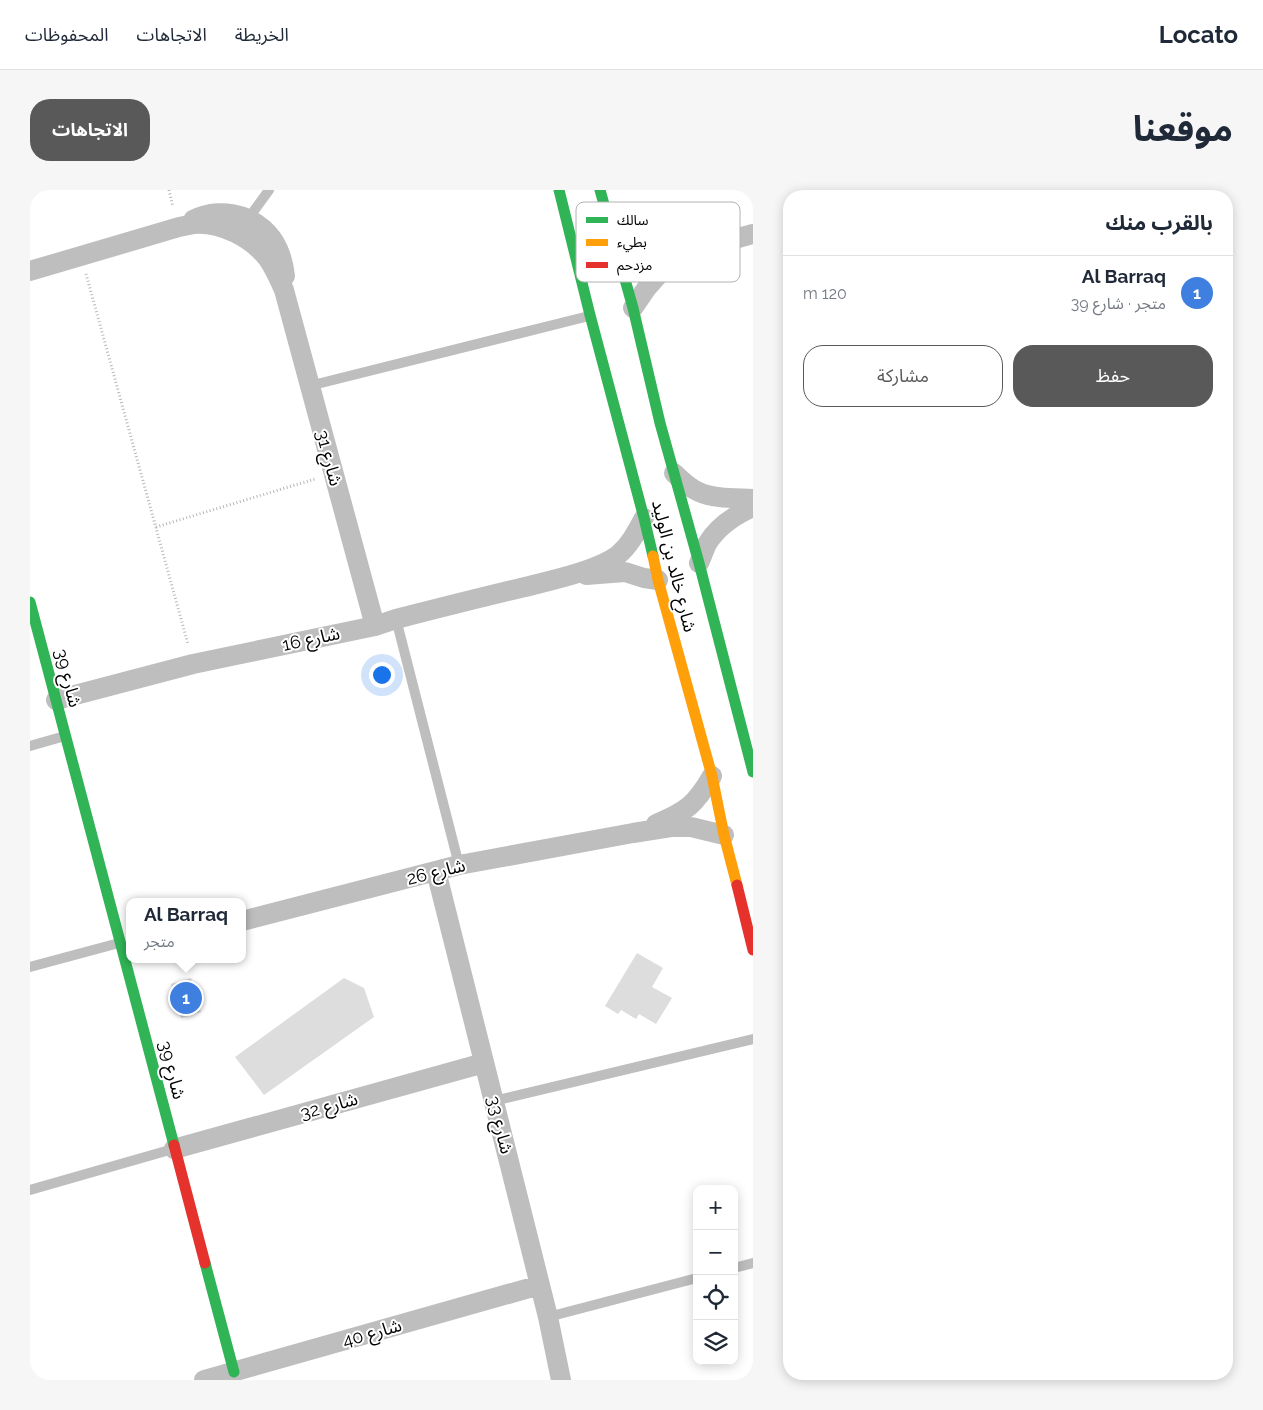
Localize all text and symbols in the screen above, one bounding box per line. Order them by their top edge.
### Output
text: Locato [1159,20,1238,49]
text: المحفوظات [25,24,109,45]
text: الاتجاهات [137,24,207,45]
text: الخريطة [235,24,289,45]
button: الاتجاهات [30,99,150,161]
text: موقعنا [1133,108,1233,149]
legend [576,202,740,282]
text: بالقرب منك [1106,210,1213,235]
text: سالك [617,212,649,228]
text: بطيء [617,234,647,253]
text: مزدحم [617,257,652,276]
text: Al Barraq [1082,265,1166,287]
text: 120 m [803,284,847,303]
text: 1 [1193,284,1201,303]
text: متجر · شارع 39 [1071,294,1166,313]
button: مشاركة [803,345,1003,407]
button: حفظ [1013,345,1213,407]
street label: شارع 31 [308,428,347,489]
street label: شارع خالد بن الوليد [644,498,701,635]
street label: شارع 16 [280,622,342,659]
street label: شارع 39 [47,646,86,711]
your location [369,662,395,688]
street label: شارع 26 [404,854,468,893]
popup [126,898,246,963]
text: Al Barraq [144,903,228,925]
text: متجر [144,932,175,951]
pin: 1 [170,979,202,1017]
street label: شارع 39 [151,1038,190,1103]
street label: شارع 32 [298,1088,361,1127]
street label: شارع 33 [479,1094,518,1157]
map controls [693,1185,738,1365]
button: + [693,1185,738,1230]
button: − [693,1230,738,1275]
button: locate [693,1275,738,1320]
street label: شارع 40 [340,1314,405,1355]
button: layers [693,1320,738,1365]

